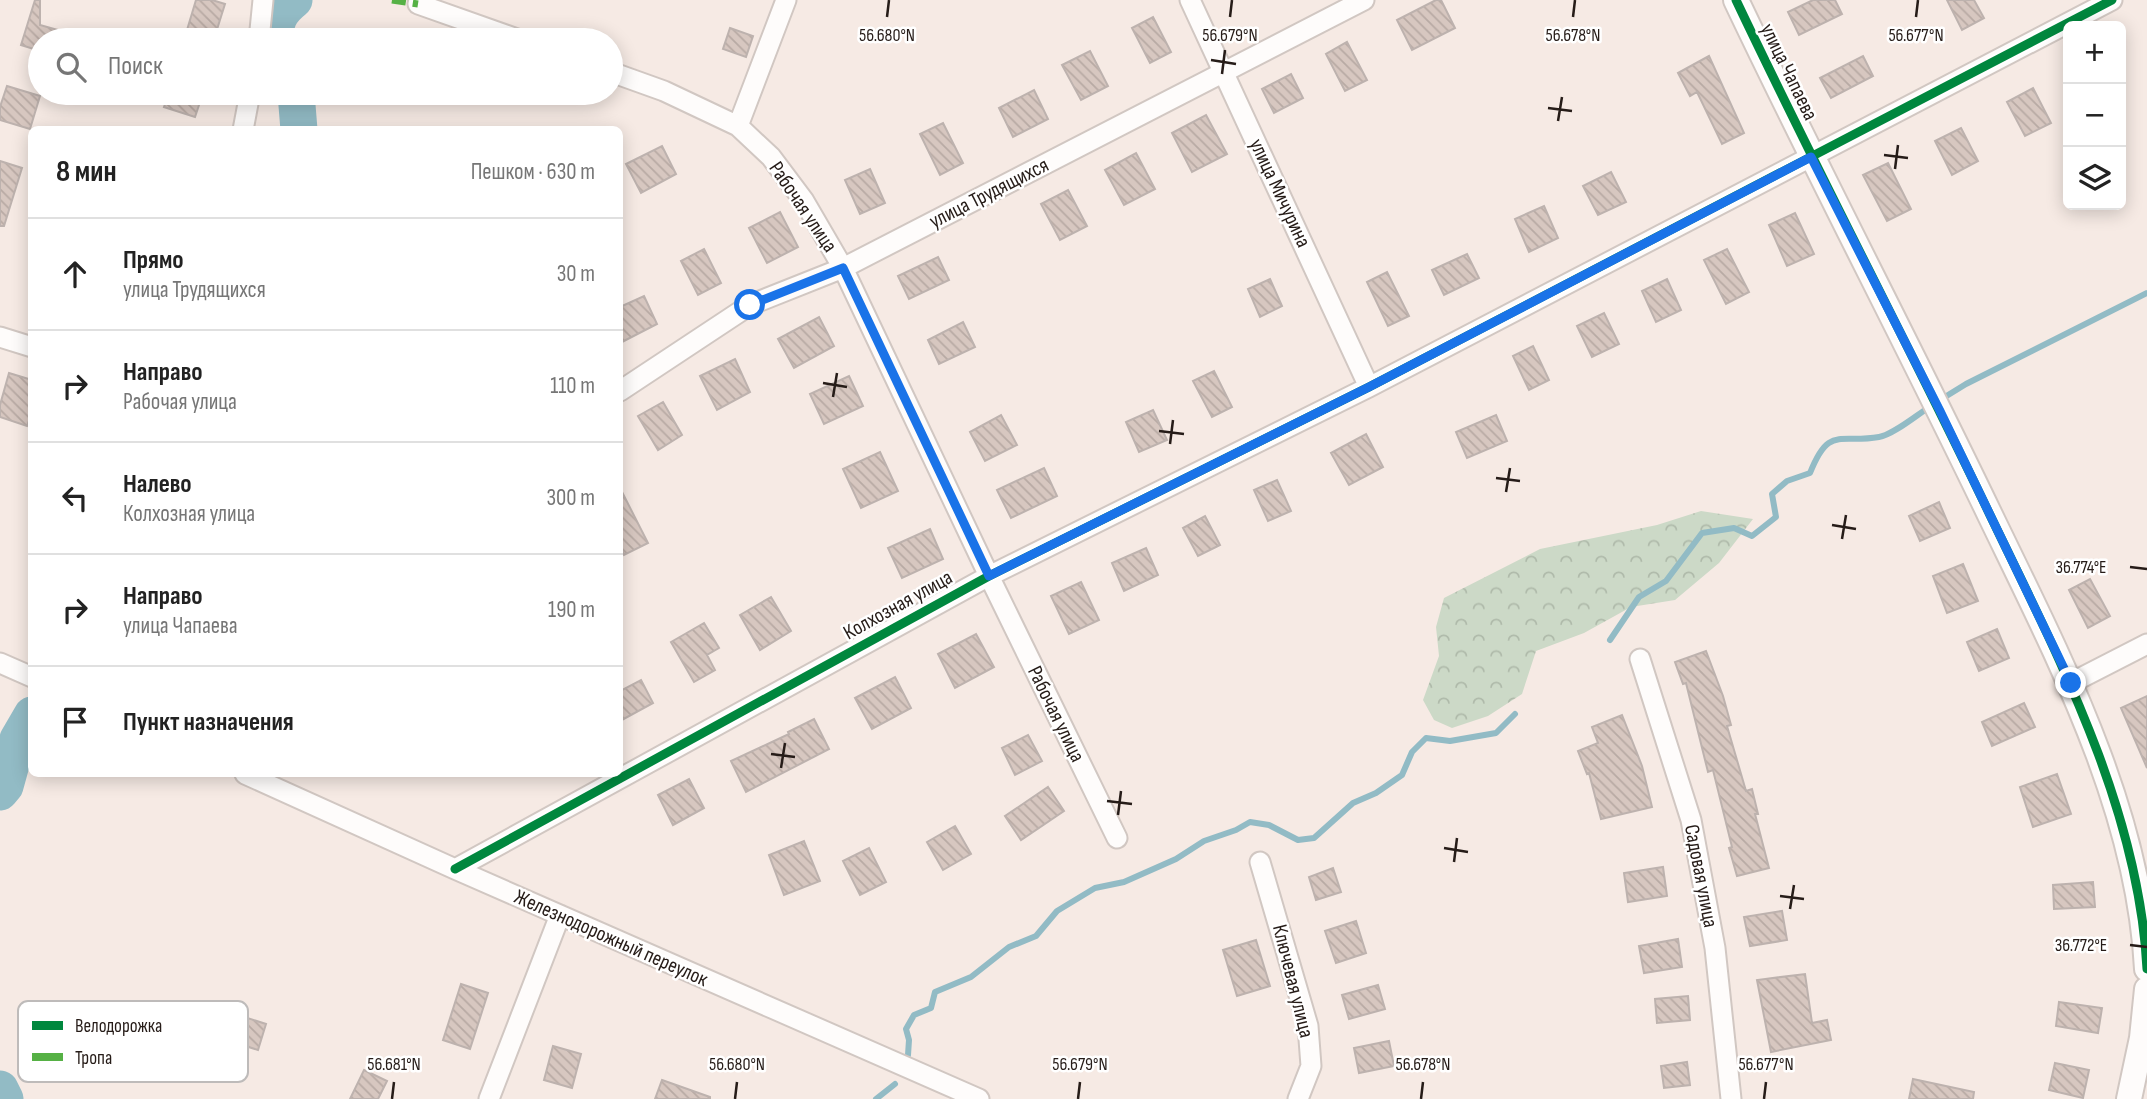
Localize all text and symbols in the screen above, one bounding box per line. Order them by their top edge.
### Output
street label: улица Чапаева [1755,20,1823,124]
map controls [2063,21,2126,210]
button: + [2063,21,2126,84]
text: 56.680°N [859,25,915,46]
text: 56.679°N [1202,25,1258,46]
text: 56.678°N [1546,25,1600,46]
text: 56.677°N [1888,25,1944,46]
search box [28,28,623,105]
icon: search [52,48,90,86]
text: Поиск [108,51,163,82]
button: − [2063,84,2126,147]
street label: улица Мичурина [1244,135,1316,251]
button: layers [2063,147,2126,210]
street label: улица Трудящихся [925,152,1053,234]
text: 8 мин [56,154,117,190]
street label: Рабочая улица [764,157,842,257]
text: Пешком · 630 m [471,158,595,186]
text: Прямо [123,245,184,276]
icon: ahead [56,255,94,293]
text: 30 m [557,260,595,288]
text: улица Трудящихся [123,276,266,304]
route start [734,289,765,320]
text: Направо [123,357,202,388]
icon: right [56,367,94,405]
text: 110 m [550,372,595,400]
text: Рабочая улица [123,388,237,416]
text: Налево [123,469,192,500]
icon: left [56,479,94,517]
text: 300 m [546,484,595,512]
text: Колхозная улица [123,500,255,528]
text: 36.774°E [2056,557,2106,578]
street label: Колхозная улица [839,565,957,645]
text: Направо [123,581,202,612]
icon: right [56,591,94,629]
text: 190 m [548,596,595,624]
text: улица Чапаева [123,612,238,640]
street label: Рабочая улица [1022,662,1090,766]
route end [2055,667,2086,698]
icon: arrive [56,703,94,741]
text: Пункт назначения [123,707,294,738]
street label: Садовая улица [1679,822,1723,930]
street label: Железнодорожный переулок [510,884,712,992]
street label: Ключевая улица [1267,922,1319,1040]
text: 36.772°E [2055,935,2107,956]
legend [18,1001,248,1082]
text: Велодорожка [75,1015,162,1038]
text: Тропа [75,1047,112,1070]
text: 56.681°N [367,1054,421,1075]
text: 56.680°N [709,1054,765,1075]
text: 56.679°N [1052,1054,1108,1075]
text: 56.678°N [1396,1054,1450,1075]
text: 56.677°N [1738,1054,1794,1075]

